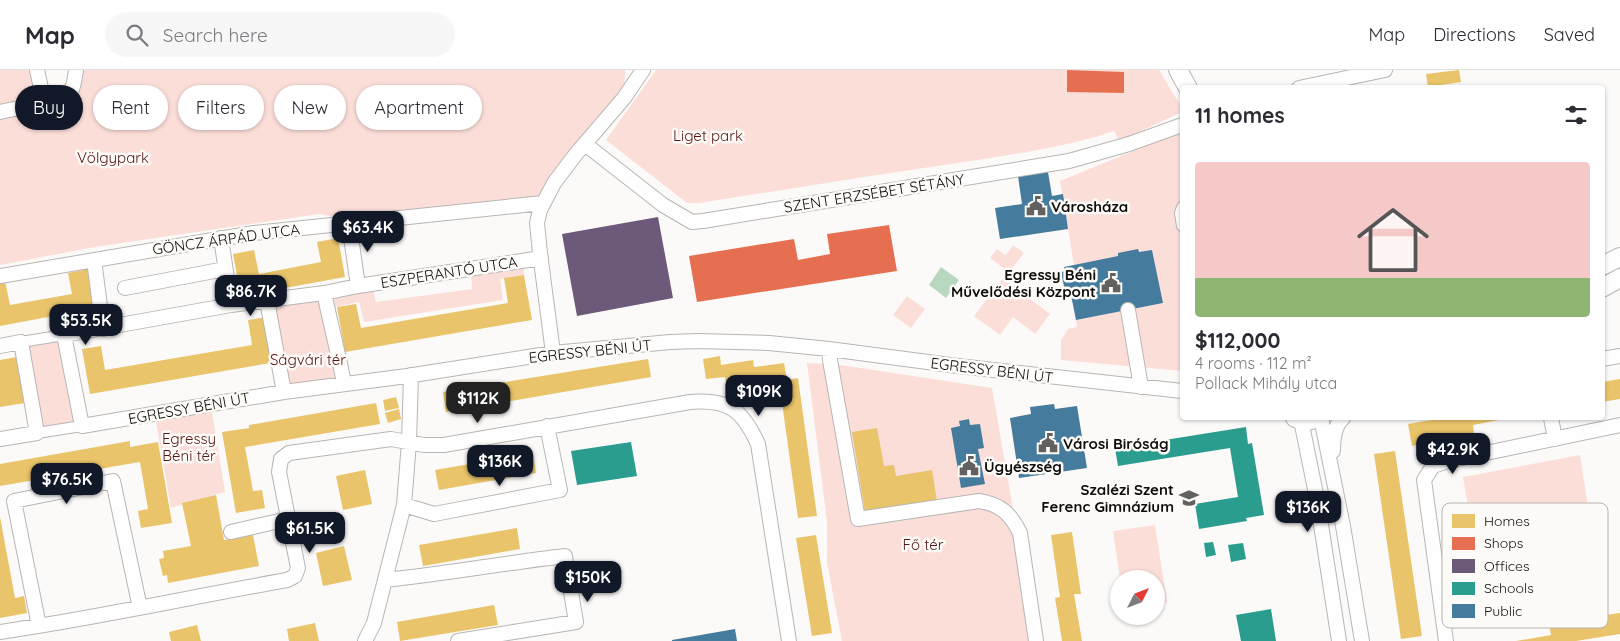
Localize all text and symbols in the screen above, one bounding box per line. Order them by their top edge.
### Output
search box [105,12,455,57]
text: Map [25,20,75,50]
icon: search [123,21,151,49]
text: Search here [163,23,268,47]
text: Map [1368,23,1405,46]
text: Directions [1433,23,1516,46]
text: Saved [1544,23,1595,46]
chip: Buy [15,85,83,130]
chip: Rent [93,85,168,130]
chip: Filters [178,85,264,130]
chip: New [274,85,346,130]
chip: Apartment [356,85,482,130]
icon: filters [1562,101,1590,129]
text: 11 homes [1195,102,1285,128]
park label: Liget park [673,126,743,145]
park label: Völgypark [77,148,149,167]
street label: SZENT ERZSÉBET SÉTÁNY [782,169,966,217]
public building icon: Városháza [1025,195,1047,217]
icon: home [1348,195,1438,285]
place label: Városháza [1051,197,1128,216]
pin: $63.4K [327,210,409,253]
text: $63.4K [343,217,393,237]
street label: GÖNCZ ÁRPÁD UTCA [151,219,301,259]
street label: ESZPERANTÓ UTCA [379,252,519,292]
place label: Egressy Béni Művelődési Központ [951,265,1096,301]
public building icon: Egressy Béni Művelődési Központ [1100,272,1122,294]
pin: $86.7K [210,274,292,317]
text: $86.7K [226,281,276,301]
pin: $53.5K [45,304,127,346]
text: $53.5K [60,310,112,330]
text: $112,000 [1195,327,1280,353]
street label: EGRESSY BÉNI ÚT [528,335,652,367]
park label: Ságvári tér [270,350,346,369]
street label: EGRESSY BÉNI ÚT [930,353,1054,387]
text: 4 rooms · 112 m² [1195,353,1312,373]
text: Pollack Mihály utca [1195,373,1337,393]
pin: $109K [724,374,794,417]
text: $109K [736,381,782,401]
pin: $112K [443,382,513,424]
street label: EGRESSY BÉNI ÚT [127,388,251,428]
text: $112K [457,388,499,408]
park label: Egressy Béni tér [162,429,216,465]
public building icon: Városi Biróság [1037,432,1059,454]
pin: $42.9K [1412,432,1494,475]
place label: Városi Biróság [1063,434,1168,453]
text: $42.9K [1427,439,1479,459]
pin: $136K [465,444,535,487]
text: $136K [478,451,522,471]
public building icon: Ügyészség [958,455,980,477]
place label: Ügyészség [984,457,1062,476]
pin: $76.5K [26,462,108,505]
text: $76.5K [42,469,92,489]
place label: Szalézi Szent Ferenc Gimnázium [1041,480,1174,516]
school or university icon: Szalézi Szent Ferenc Gimnázium [1178,487,1200,509]
pin: $136K [1273,490,1343,533]
text: $136K [1286,497,1330,517]
legend [1442,503,1608,628]
pin: $61.5K [269,512,351,554]
text: Homes [1484,512,1530,530]
text: $61.5K [286,518,334,538]
text: Shops [1484,534,1523,552]
park label: Fő tér [903,535,944,554]
text: Offices [1484,557,1530,575]
pin: $150K [553,560,623,603]
text: $150K [565,567,611,587]
north arrow [1110,570,1165,625]
map controls [1110,570,1165,625]
text: Schools [1484,579,1534,597]
text: Public [1484,602,1522,620]

